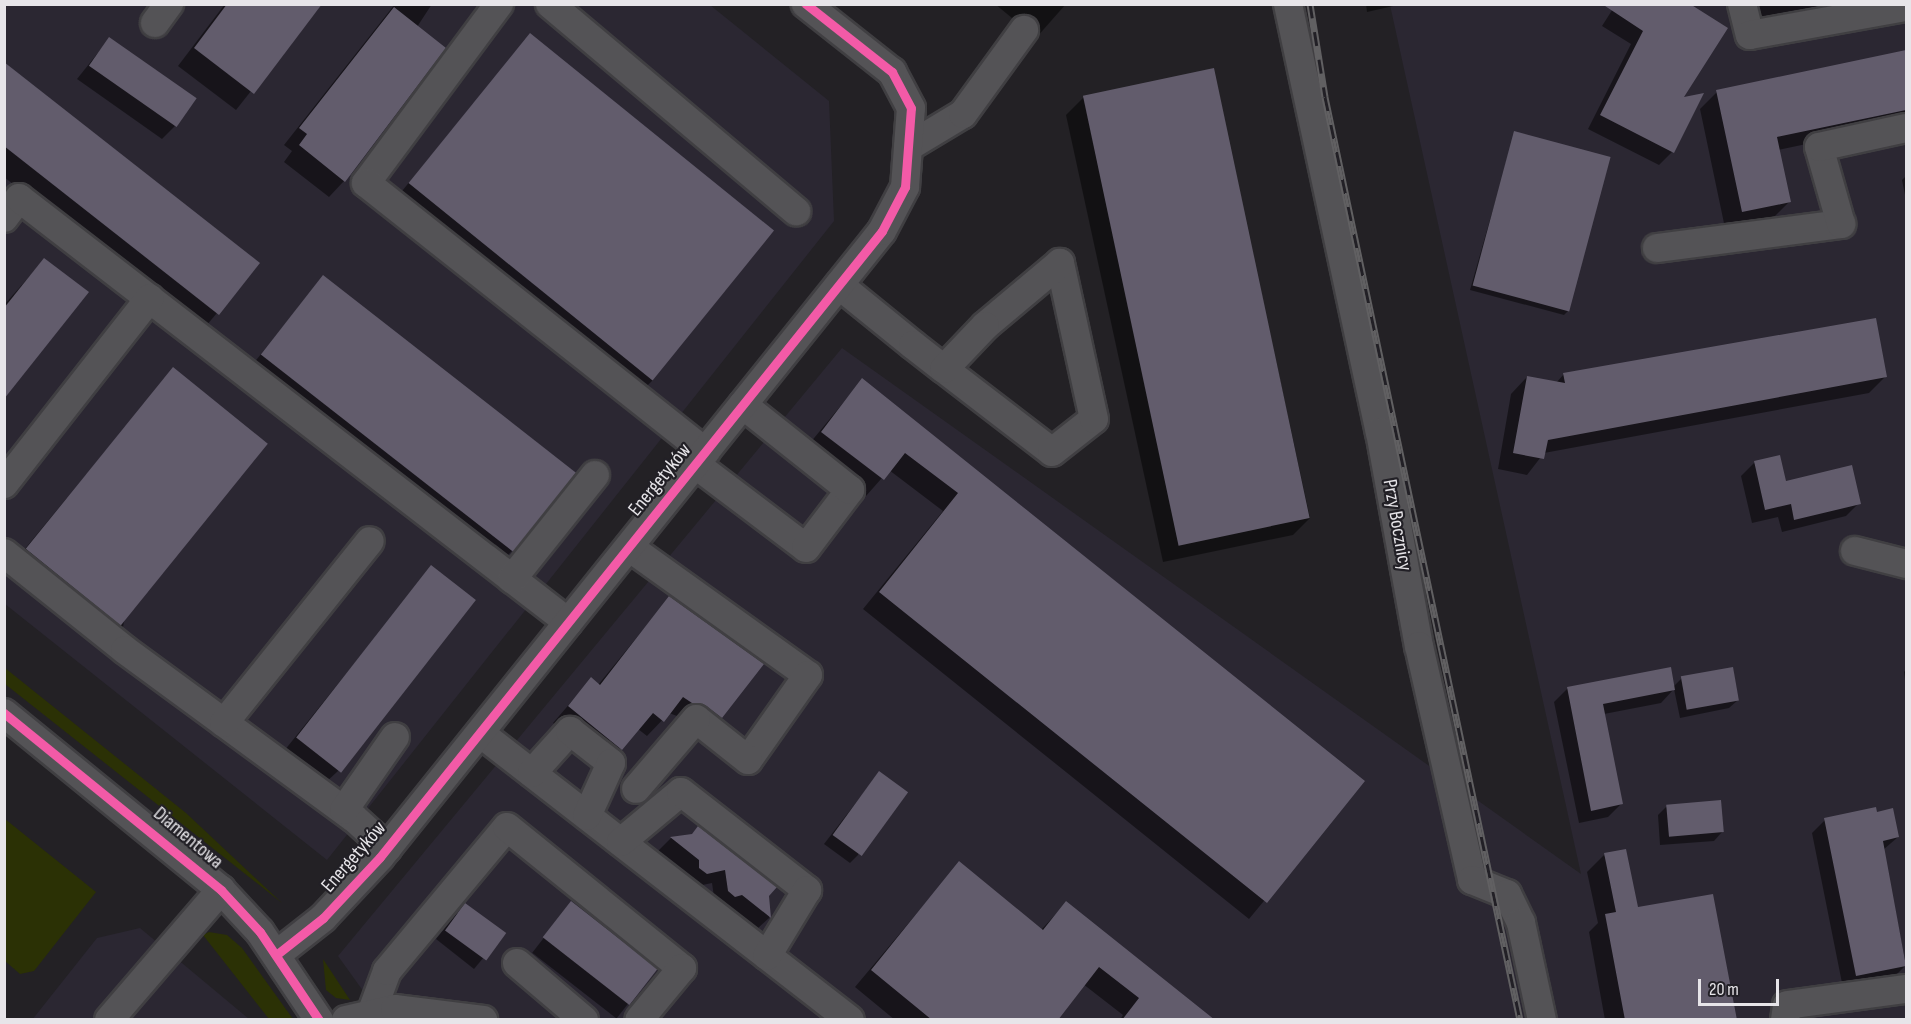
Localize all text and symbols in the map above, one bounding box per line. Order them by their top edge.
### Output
street label: Energetyków [623,439,697,521]
street label: Przy Bocznicy [1377,477,1417,573]
street label: Diamentowa [148,802,228,874]
street label: Energetyków [317,816,391,898]
scale bar [1701,967,1782,1005]
text: 20 m [1709,979,1739,1000]

